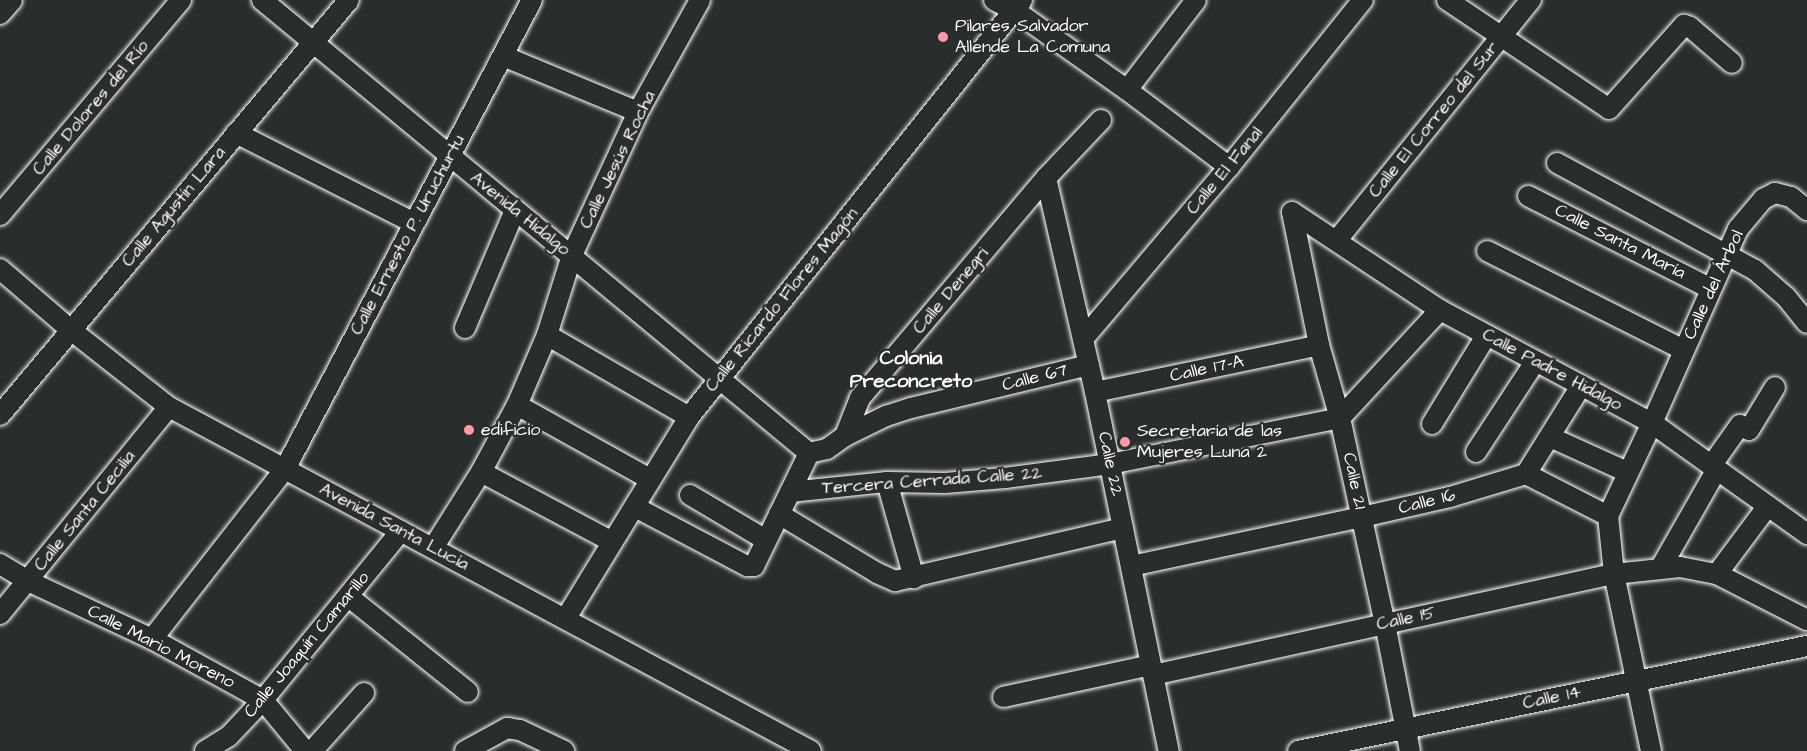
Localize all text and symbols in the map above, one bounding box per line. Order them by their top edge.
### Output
place label: Pilares Salvador Allende La Comuna [955,16,1110,58]
marker: Pilares Salvador Allende La Comuna [936,30,950,44]
street label: Calle Dolores del Río [28,36,154,180]
street label: Calle El Correo del Sur [1364,38,1504,202]
street label: Calle Jesús Rocha [575,88,661,232]
street label: Calle El Fanal [1182,123,1268,219]
street label: Calle Ernesto P. Uruchurtu [346,131,470,339]
street label: Calle Agustín Lara [117,142,231,272]
street label: Avenida Hidalgo [466,167,574,261]
street label: Calle Santa María [1551,200,1689,284]
street label: Calle Ricardo Flores Magón [701,203,863,397]
street label: Calle del Árbol [1679,227,1749,343]
street label: Calle Denegri [908,243,994,339]
street label: Calle Padre Hidalgo [1478,324,1626,416]
district label: Colonia Preconcreto [850,347,972,394]
street label: Calle 17-A [1168,351,1246,387]
street label: Calle 67 [1000,359,1070,397]
place label: edificio [481,419,540,441]
place label: Secretaría de las Mujeres Luna 2 [1137,421,1282,464]
marker: edificio [462,423,476,437]
street label: Calle 22 [1093,430,1127,498]
marker: Secretaría de las Mujeres Luna 2 [1118,435,1132,449]
street label: Calle Santa Cecilia [30,446,140,576]
street label: Calle 21 [1337,451,1371,511]
street label: Tercera Cerrada Calle 22 [821,463,1043,499]
street label: Avenida Santa Lucía [316,478,472,576]
street label: Calle 16 [1396,484,1458,520]
street label: Calle Joaquín Camarillo [240,568,374,722]
street label: Calle Mario Moreno [84,601,238,693]
street label: Calle 15 [1375,602,1437,636]
street label: Calle 14 [1521,681,1583,715]

